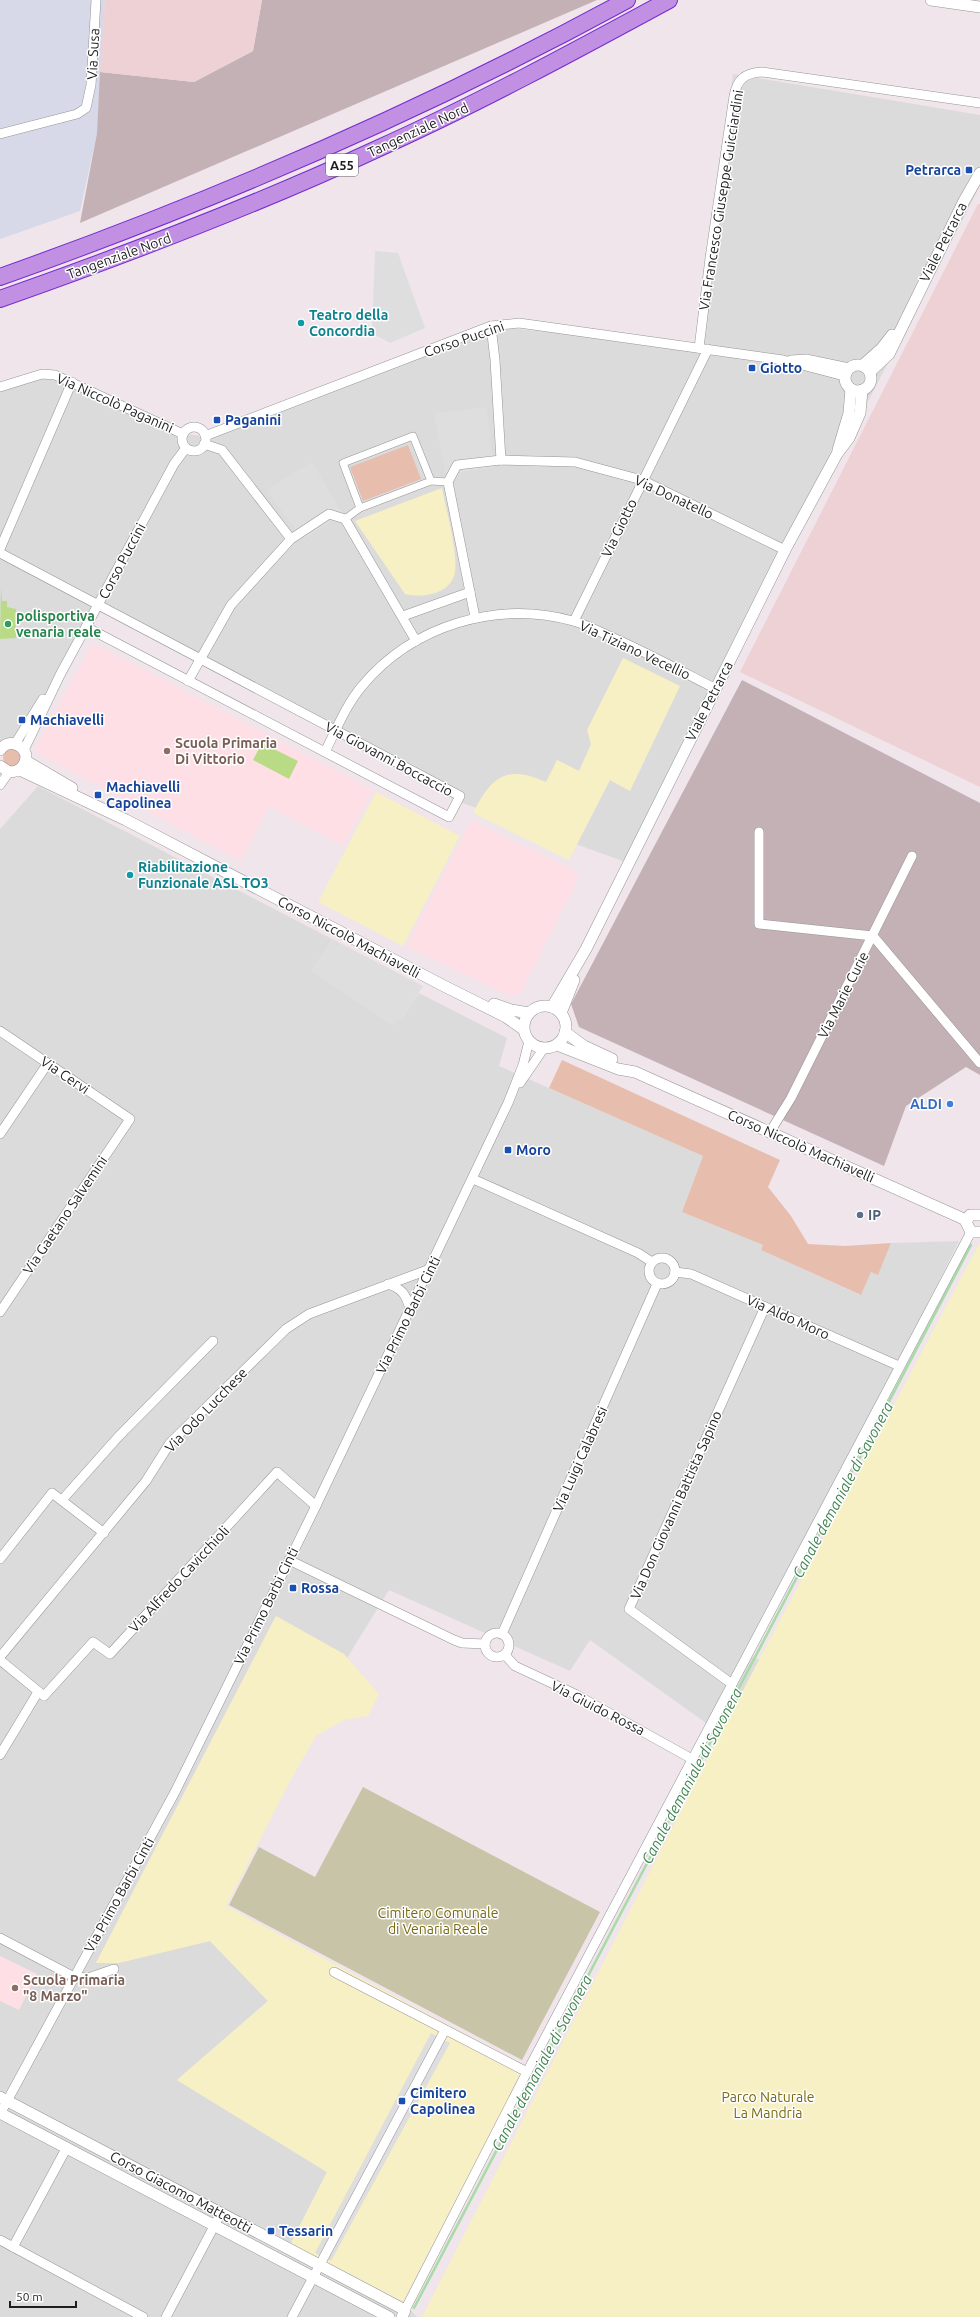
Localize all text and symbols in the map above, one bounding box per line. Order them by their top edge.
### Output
street label: Via Susa [84,28,102,80]
street label: Via Francesco Giuseppe Guicciardini [696,89,746,311]
street label: Tangenziale Nord [365,100,471,160]
road number: A55 [326,154,358,176]
place label: Petrarca [905,162,961,178]
marker: Petrarca [964,165,974,175]
street label: Viale Petrarca [916,199,970,285]
street label: Tangenziale Nord [65,230,173,282]
place label: Teatro della Concordia [309,307,388,339]
marker: Teatro della Concordia [296,318,306,328]
street label: Corso Puccini [422,318,506,360]
place label: Giotto [760,360,802,376]
marker: Giotto [747,363,757,373]
street label: Via Niccolò Paganini [54,370,176,436]
place label: Paganini [225,412,281,428]
marker: Paganini [212,415,222,425]
street label: Via Donatello [632,472,716,522]
street label: Via Giotto [598,496,640,560]
street label: Corso Puccini [95,520,149,602]
place label: polisportiva venaria reale [16,608,101,640]
street label: Via Tiziano Vecellio [577,617,693,683]
marker: polisportiva venaria reale [3,619,13,629]
street label: Viale Petrarca [682,658,736,744]
place label: Machiavelli [30,712,104,728]
marker: Machiavelli [17,715,27,725]
street label: Via Giovanni Boccaccio [322,719,456,799]
place label: Scuola Primaria Di Vittorio [175,735,277,767]
marker: Scuola Primaria Di Vittorio [162,746,172,756]
place label: Machiavelli Capolinea [106,779,180,811]
marker: Machiavelli Capolinea [93,790,103,800]
place label: Riabilitazione Funzionale ASL TO3 [138,859,269,891]
marker: Riabilitazione Funzionale ASL TO3 [125,870,135,880]
street label: Corso Niccolò Machiavelli [275,893,423,981]
street label: Via Marie Curie [814,949,872,1041]
street label: Via Cervi [38,1053,92,1097]
place label: ALDI [910,1096,942,1112]
marker: ALDI [945,1099,955,1109]
street label: Corso Niccolò Machiavelli [725,1106,877,1186]
place label: Moro [516,1142,551,1158]
marker: Moro [503,1145,513,1155]
street label: Via Gaetano Salvemini [19,1153,111,1277]
place label: IP [868,1207,881,1223]
marker: IP [855,1210,865,1220]
street label: Via Primo Barbi Cinti [373,1254,443,1376]
street label: Via Aldo Moro [744,1292,832,1342]
street label: Via Odo Lucchese [162,1364,250,1456]
water label: Canale demaniale di Savonera [789,1399,896,1581]
street label: Via Luigi Calabresi [550,1404,610,1514]
street label: Via Don Giovanni Battista Sapino [627,1408,725,1602]
street label: Via Alfredo Cavicchioli [126,1523,232,1635]
street label: Via Primo Barbi Cinti [231,1545,301,1667]
place label: Rossa [301,1580,339,1596]
marker: Rossa [288,1583,298,1593]
street label: Via Giuido Rossa [548,1677,648,1739]
water label: Canale demaniale di Savonera [638,1685,745,1867]
street label: Via Primo Barbi Cinti [81,1835,157,1955]
park label: Cimitero Comunale di Venaria Reale [378,1905,498,1937]
place label: Scuola Primaria "8 Marzo" [23,1972,125,2004]
water label: Canale demaniale di Savonera [488,1972,595,2154]
marker: Scuola Primaria "8 Marzo" [10,1983,20,1993]
place label: Cimitero Capolinea [410,2085,475,2117]
park label: Parco Naturale La Mandria [721,2089,815,2121]
marker: Cimitero Capolinea [397,2096,407,2106]
street label: Corso Giacomo Matteotti [107,2148,255,2236]
place label: Tessarin [279,2223,333,2239]
marker: Tessarin [266,2226,276,2236]
scale bar [10,2283,76,2309]
text: 50 m [16,2290,43,2303]

